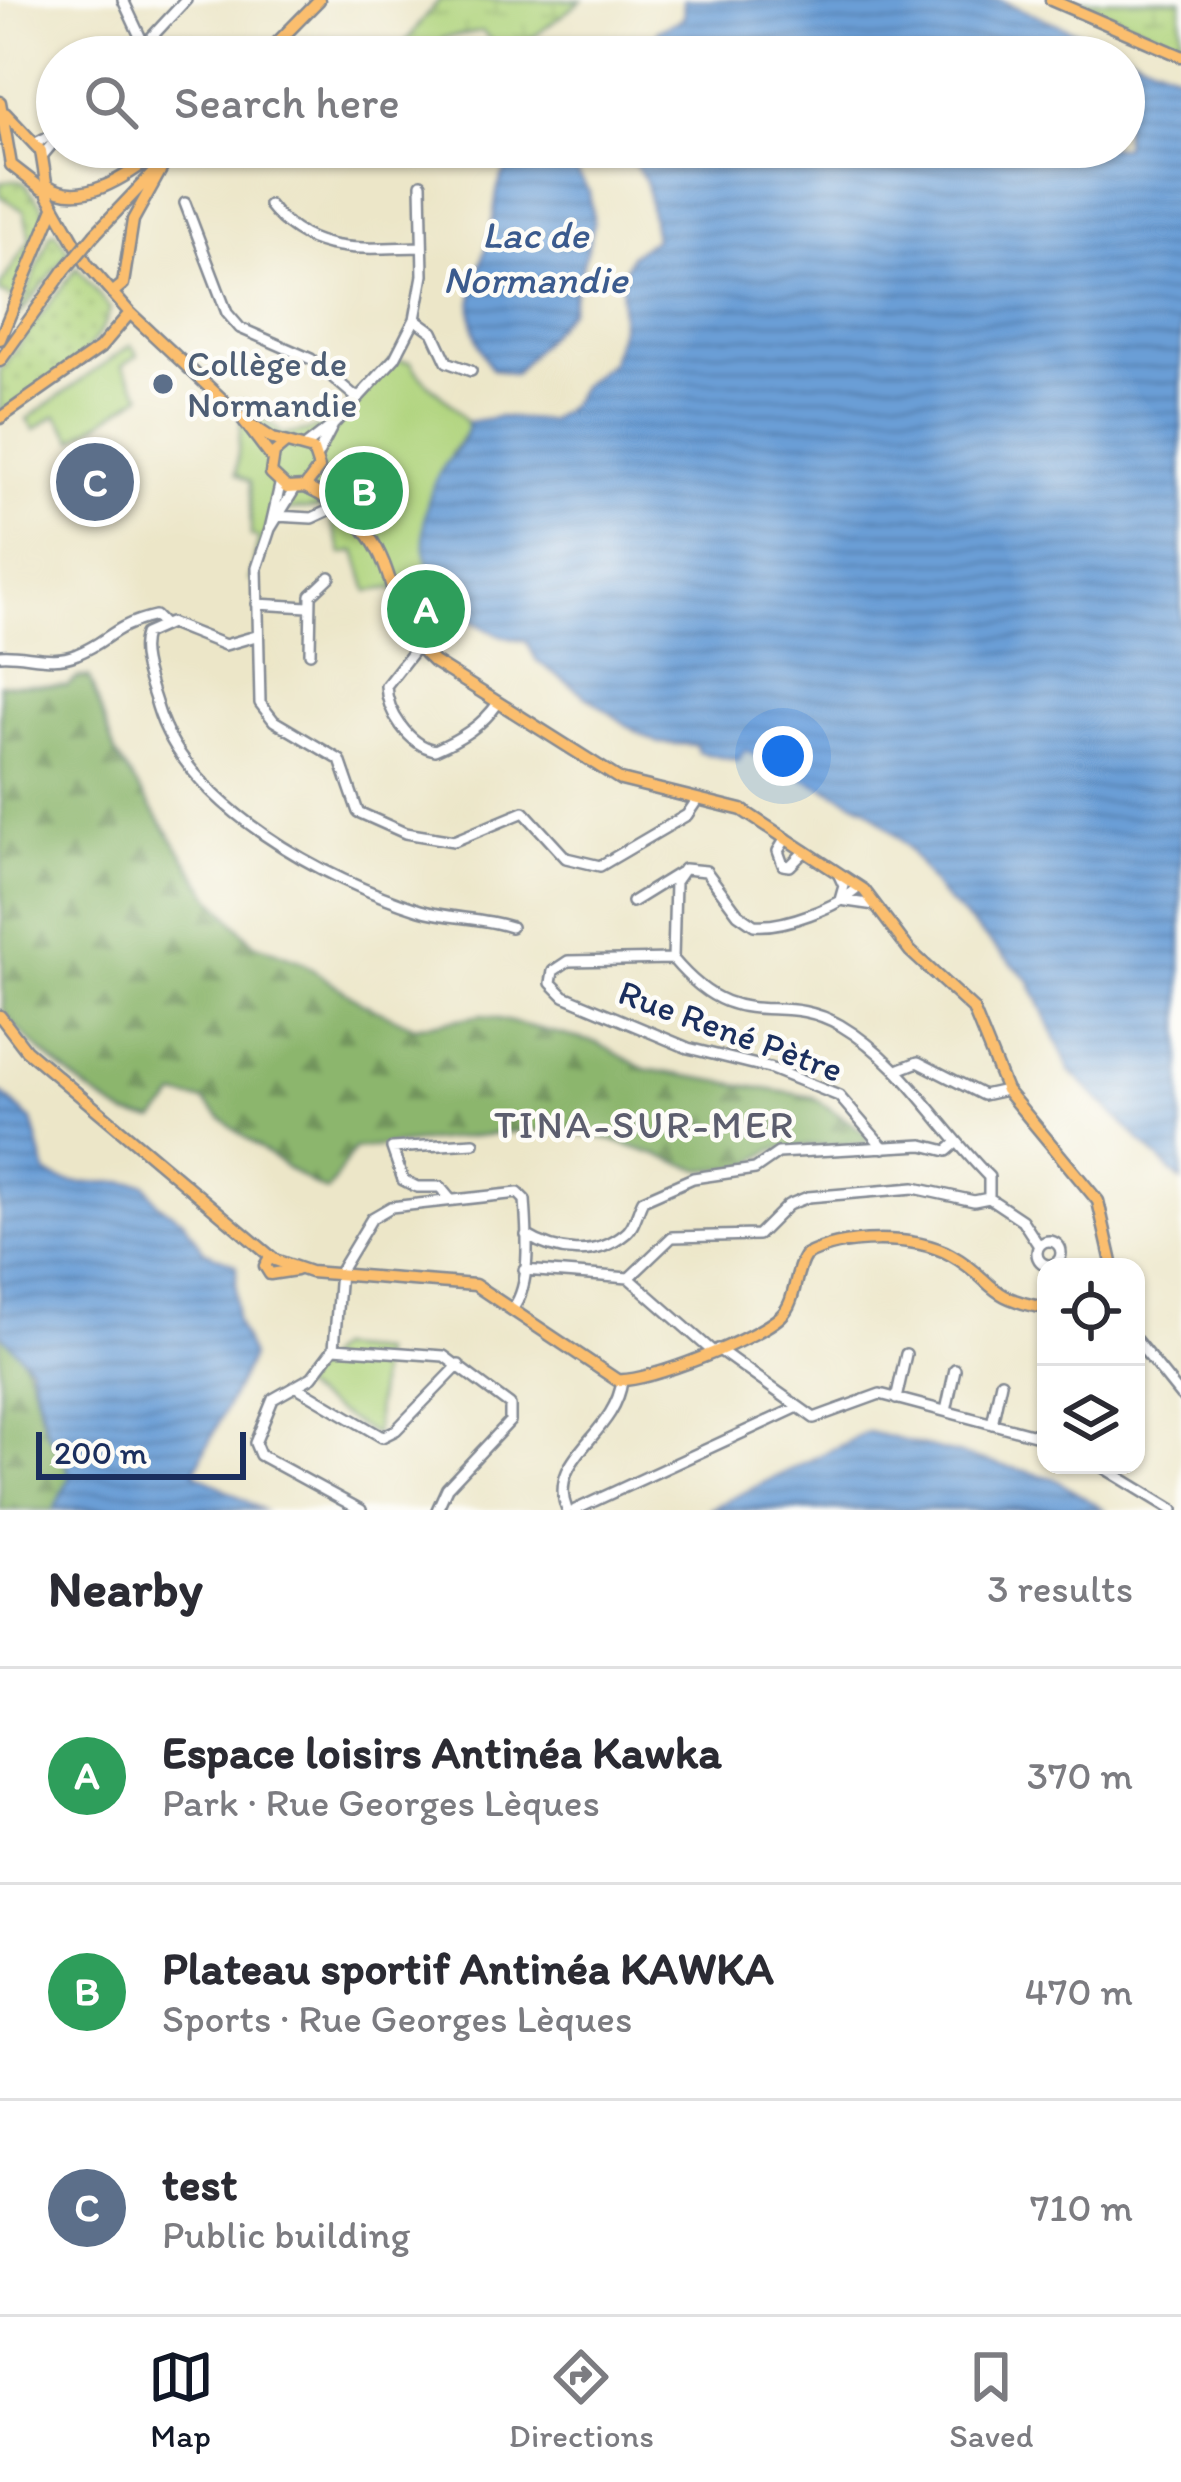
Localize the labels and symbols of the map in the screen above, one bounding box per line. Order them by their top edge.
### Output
water label: Lac de Normandie [443,211,630,303]
place label: Collège de Normandie [187,342,357,426]
marker: Collège de Normandie [150,371,176,397]
pin: C [56,437,134,527]
pin: B [325,446,403,536]
pin: A [387,564,465,654]
your location [753,726,813,786]
street label: Rue René Pètre [613,970,849,1091]
district label: TINA-SUR-MER [494,1101,796,1148]
scale bar [36,1426,246,1479]

